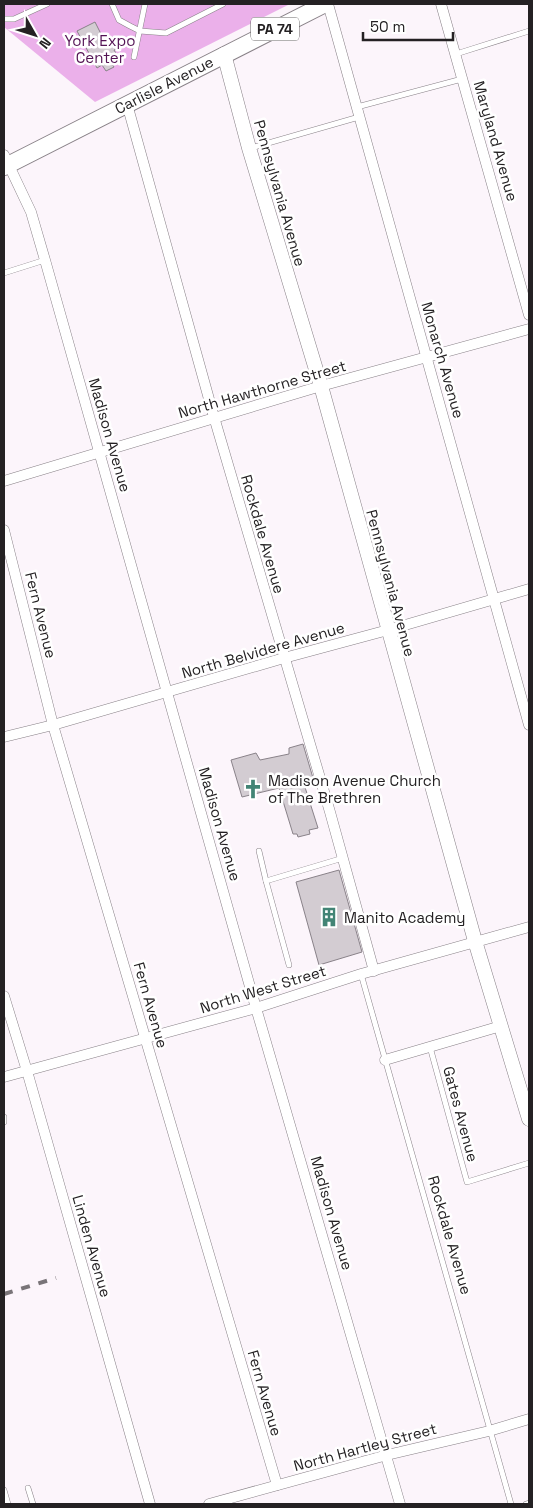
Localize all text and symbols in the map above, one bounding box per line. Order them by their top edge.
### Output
north arrow [10,10,60,60]
scale bar [363,10,453,42]
text: 50 m [370,17,405,36]
road number: PA 74 [251,18,299,40]
park label: York Expo Center [65,31,135,67]
text: N [35,34,55,52]
street label: Carlisle Avenue [111,52,217,118]
street label: Maryland Avenue [470,79,522,203]
street label: Pennsylvania Avenue [250,118,310,269]
street label: Monarch Avenue [417,300,469,421]
street label: North Hawthorne Street [176,356,348,422]
street label: Madison Avenue [85,376,135,494]
street label: Rockdale Avenue [237,472,289,596]
street label: Pennsylvania Avenue [362,507,420,659]
street label: Fern Avenue [21,570,61,660]
street label: North Belvidere Avenue [179,618,347,682]
street label: Madison Avenue [195,765,245,883]
place label: Madison Avenue Church of The Brethren [268,771,441,807]
church icon: Madison Avenue Church of The Brethren [242,778,264,800]
building icon: Manito Academy [318,906,340,928]
place label: Manito Academy [344,908,465,927]
street label: Fern Avenue [130,960,172,1050]
street label: North West Street [198,961,328,1017]
street label: Gates Avenue [439,1064,483,1164]
street label: Madison Avenue [307,1154,357,1272]
street label: Rockdale Avenue [424,1173,476,1297]
street label: Linden Avenue [68,1193,116,1299]
street label: Fern Avenue [244,1348,286,1438]
street label: North Hartley Street [291,1419,439,1475]

